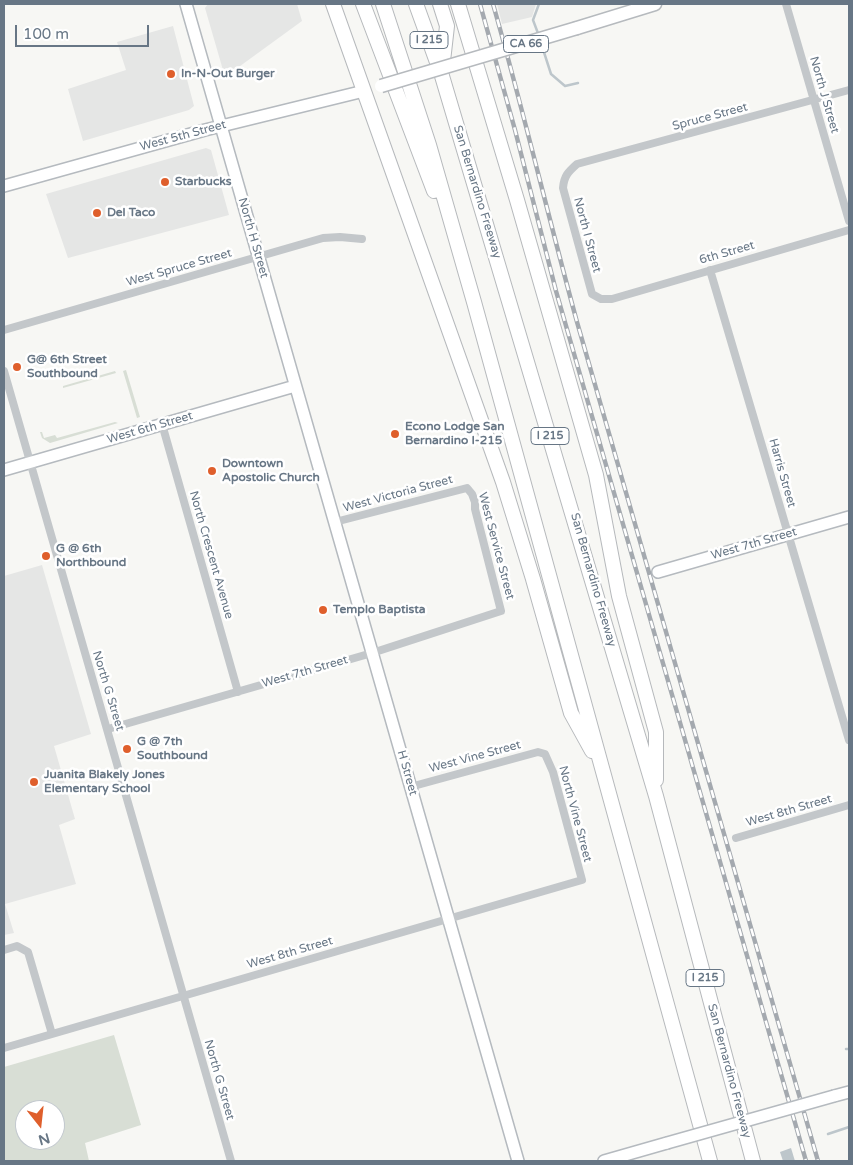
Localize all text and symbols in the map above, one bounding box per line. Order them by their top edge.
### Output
scale bar [18,15,151,47]
text: 100 m [23,25,69,43]
road number: I 215 [410,32,448,48]
road number: CA 66 [504,36,548,52]
street label: North J Street [806,55,842,135]
place label: In-N-Out Burger [181,67,275,81]
marker: In-N-Out Burger [165,68,177,80]
street label: Spruce Street [671,100,749,134]
street label: West 5th Street [138,118,228,154]
street label: San Bernardino Freeway [450,124,504,260]
place label: Starbucks [175,175,232,189]
marker: Starbucks [159,176,171,188]
street label: North H Street [235,196,271,280]
street label: North I Street [570,196,604,274]
place label: Del Taco [107,206,155,220]
marker: Del Taco [91,207,103,219]
street label: 6th Street [698,238,756,268]
street label: West Spruce Street [125,246,233,290]
place label: G@ 6th Street Southbound [27,353,107,381]
marker: G@ 6th Street Southbound [11,361,23,373]
street label: West 6th Street [105,409,195,447]
place label: Econo Lodge San Bernardino I-215 [405,420,505,448]
marker: Econo Lodge San Bernardino I-215 [389,428,401,440]
road number: I 215 [531,428,569,444]
street label: Harris Street [765,437,799,509]
place label: Downtown Apostolic Church [222,457,320,485]
marker: Downtown Apostolic Church [206,465,218,477]
street label: West Victoria Street [342,472,454,516]
street label: North Crescent Avenue [186,489,236,621]
street label: West Service Street [475,491,517,601]
street label: San Bernardino Freeway [567,512,619,648]
street label: West 7th Street [709,525,799,563]
place label: G @ 6th Northbound [56,542,126,570]
marker: G @ 6th Northbound [40,550,52,562]
place label: Templo Baptista [333,603,426,617]
marker: Templo Baptista [317,604,329,616]
street label: North G Street [89,649,127,733]
street label: West 7th Street [260,653,350,691]
place label: G @ 7th Southbound [137,735,208,763]
street label: West Vine Street [427,738,523,776]
marker: G @ 7th Southbound [121,743,133,755]
street label: H Street [394,749,420,797]
street label: North Vine Street [555,764,595,864]
place label: Juanita Blakely Jones Elementary School [44,768,165,796]
marker: Juanita Blakely Jones Elementary School [28,776,40,788]
street label: West 8th Street [744,792,834,830]
street label: West 8th Street [245,934,335,972]
road number: I 215 [686,970,724,986]
street label: San Bernardino Freeway [704,1002,754,1140]
street label: North G Street [201,1038,237,1122]
north arrow [15,1100,65,1150]
text: N [36,1129,52,1149]

